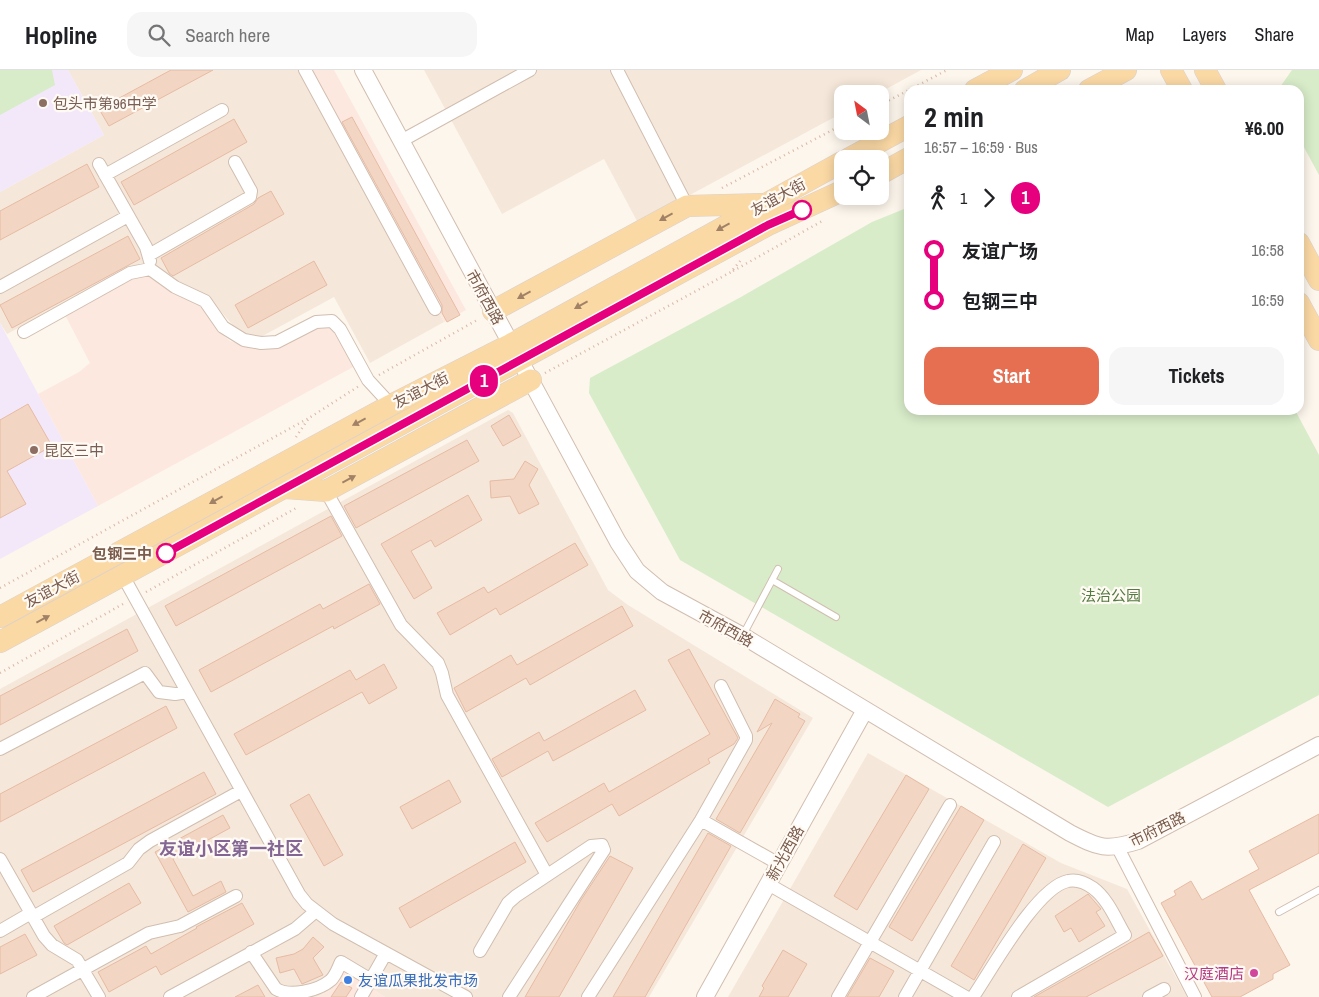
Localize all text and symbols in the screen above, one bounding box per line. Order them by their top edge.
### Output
search box [127,12,477,57]
text: Hopline [25,19,97,51]
icon: search [145,21,173,49]
text: Search here [185,22,270,48]
text: Map [1126,22,1154,47]
text: Layers [1182,22,1227,47]
text: Share [1255,22,1294,47]
north arrow [834,85,889,140]
map controls [834,85,889,205]
place label: 包头市第96中学 [53,93,157,114]
marker: 包头市第96中学 [37,97,49,109]
text: 2 min [924,98,984,136]
text: ¥6.00 [1245,115,1284,141]
text: 16:57 – 16:59 · Bus [924,136,1038,158]
button: locate [834,150,889,205]
street label: 友谊大街 [747,173,809,221]
icon: walk [924,184,952,212]
icon: forward [975,184,1003,212]
text: 1 [1021,185,1030,210]
text: 1 [960,187,967,209]
unlabelled marker [792,200,812,220]
one-way arrow [659,213,674,221]
one-way arrow [716,223,730,231]
text: 友谊广场 [962,238,1038,264]
text: 16:58 [1251,239,1284,261]
street label: 市府西路 [461,266,509,328]
text: 包钢三中 [962,288,1038,314]
text: 16:59 [1251,289,1284,311]
one-way arrow [516,291,531,299]
one-way arrow [574,301,587,310]
button: Start [924,347,1099,405]
button: Tickets [1109,347,1284,405]
line badge: 1 [468,365,500,397]
street label: 友谊大街 [389,367,453,413]
text: 1 [480,368,488,393]
one-way arrow [352,418,366,427]
place label: 昆区三中 [44,440,104,461]
marker: 昆区三中 [28,444,40,456]
one-way arrow [342,475,356,483]
one-way arrow [209,496,223,504]
place label: 包钢三中 [92,543,152,564]
marker: 包钢三中 [156,543,176,563]
street label: 友谊大街 [21,566,83,612]
park label: 法治公园 [1081,585,1141,606]
street label: 市府西路 [695,604,757,652]
one-way arrow [36,615,50,623]
street label: 市府西路 [1125,806,1189,852]
street label: 新光西路 [761,822,809,884]
district label: 友谊小区第一社区 [159,836,303,861]
place label: 汉庭酒店 [1184,963,1244,984]
marker: 汉庭酒店 [1248,967,1260,979]
place label: 友谊瓜果批发市场 [358,970,478,991]
marker: 友谊瓜果批发市场 [342,974,354,986]

